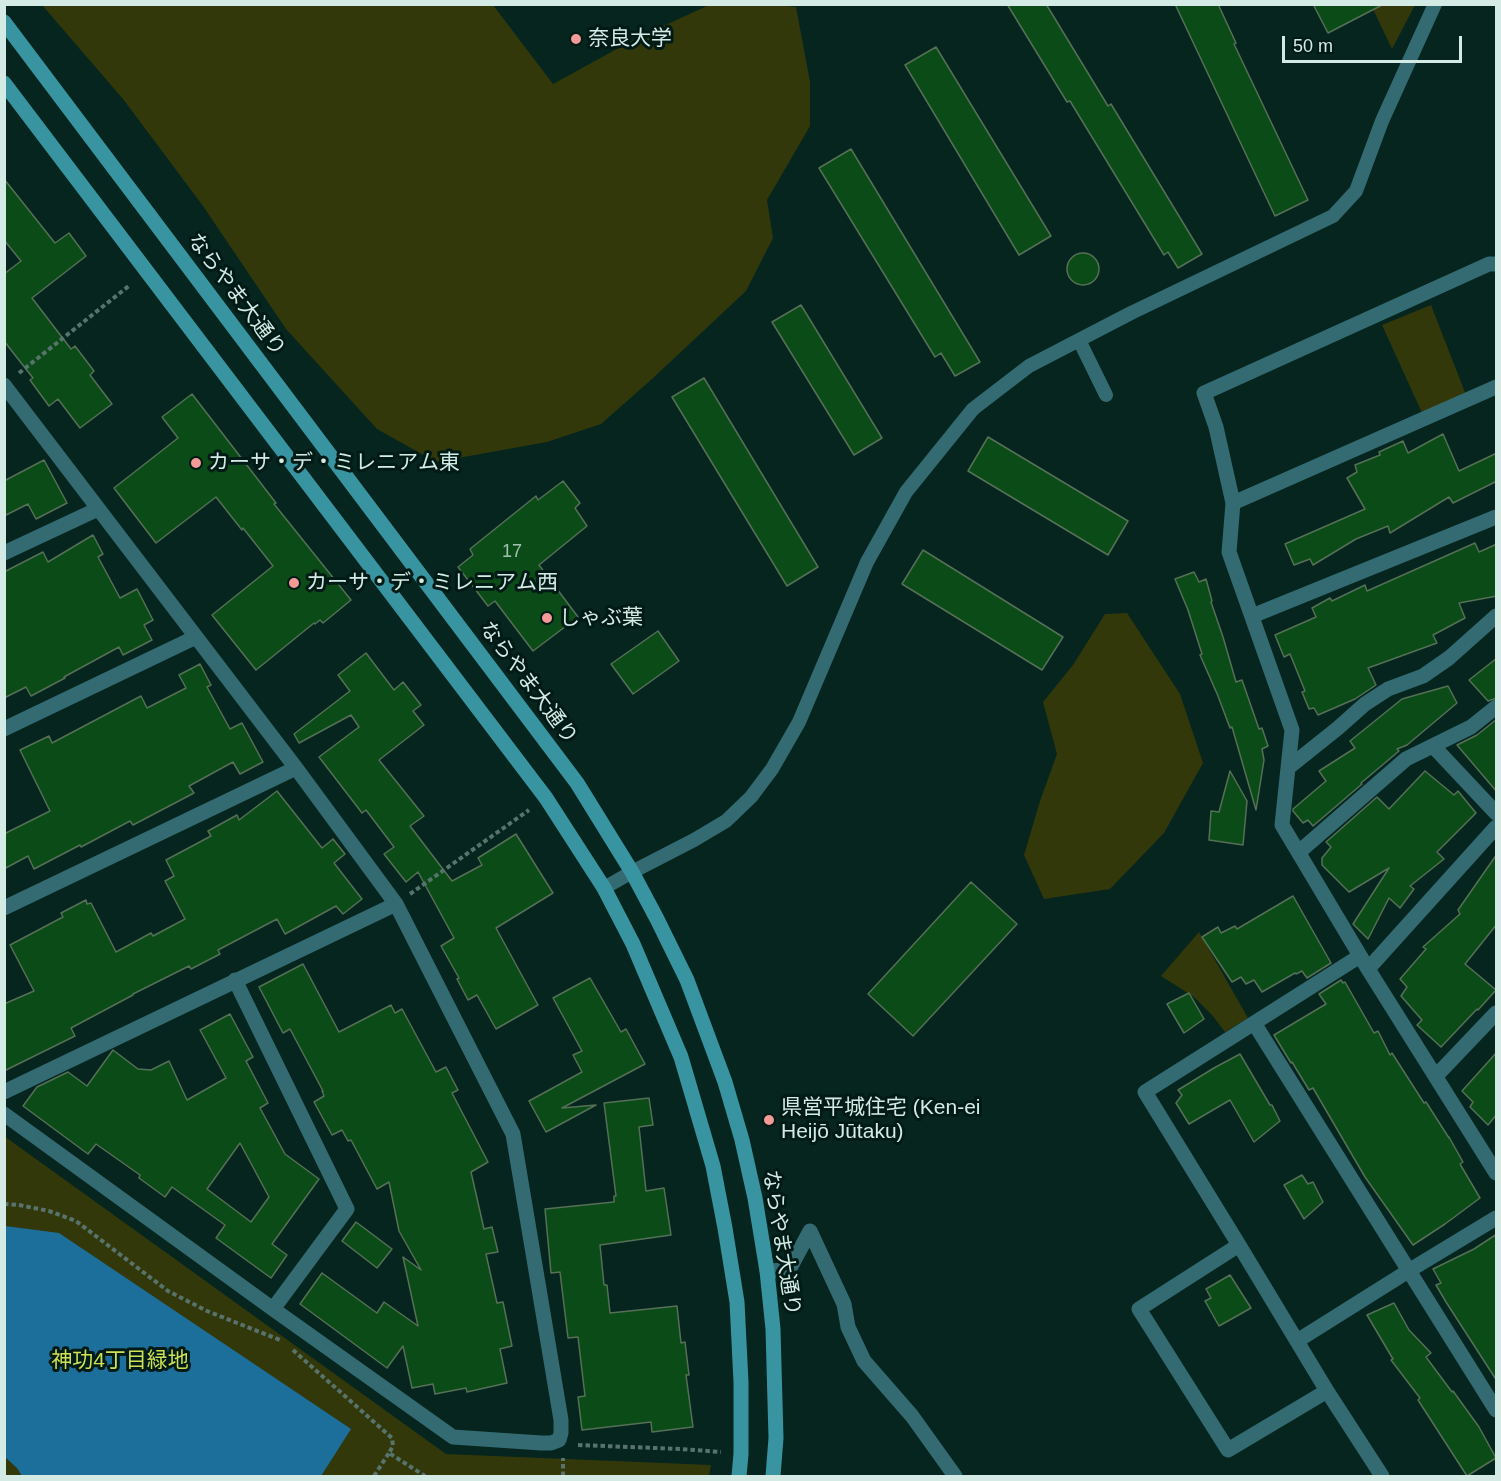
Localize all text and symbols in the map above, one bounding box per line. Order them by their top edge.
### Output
scale bar [1285,24,1465,62]
place label: 奈良大学 [588,26,672,52]
marker: 奈良大学 [569,32,583,46]
text: 50 m [1293,36,1333,56]
street label: ならやま大通り [182,229,290,361]
place label: カーサ・デ・ミレニアム東 [208,450,460,476]
marker: カーサ・デ・ミレニアム東 [189,456,203,470]
house number: 17 [502,541,522,563]
place label: カーサ・デ・ミレニアム西 [306,570,558,596]
marker: カーサ・デ・ミレニアム西 [287,576,301,590]
place label: しゃぶ葉 [559,605,643,631]
marker: しゃぶ葉 [540,611,554,625]
street label: ならやま大通り [474,617,582,749]
place label: 県営平城住宅 (Ken-ei Heijō Jūtaku) [781,1095,981,1145]
marker: 県営平城住宅 (Ken-ei Heijō Jūtaku) [762,1113,776,1127]
street label: ならやま大通り [757,1168,805,1318]
park label: 神功4丁目緑地 [51,1348,189,1374]

